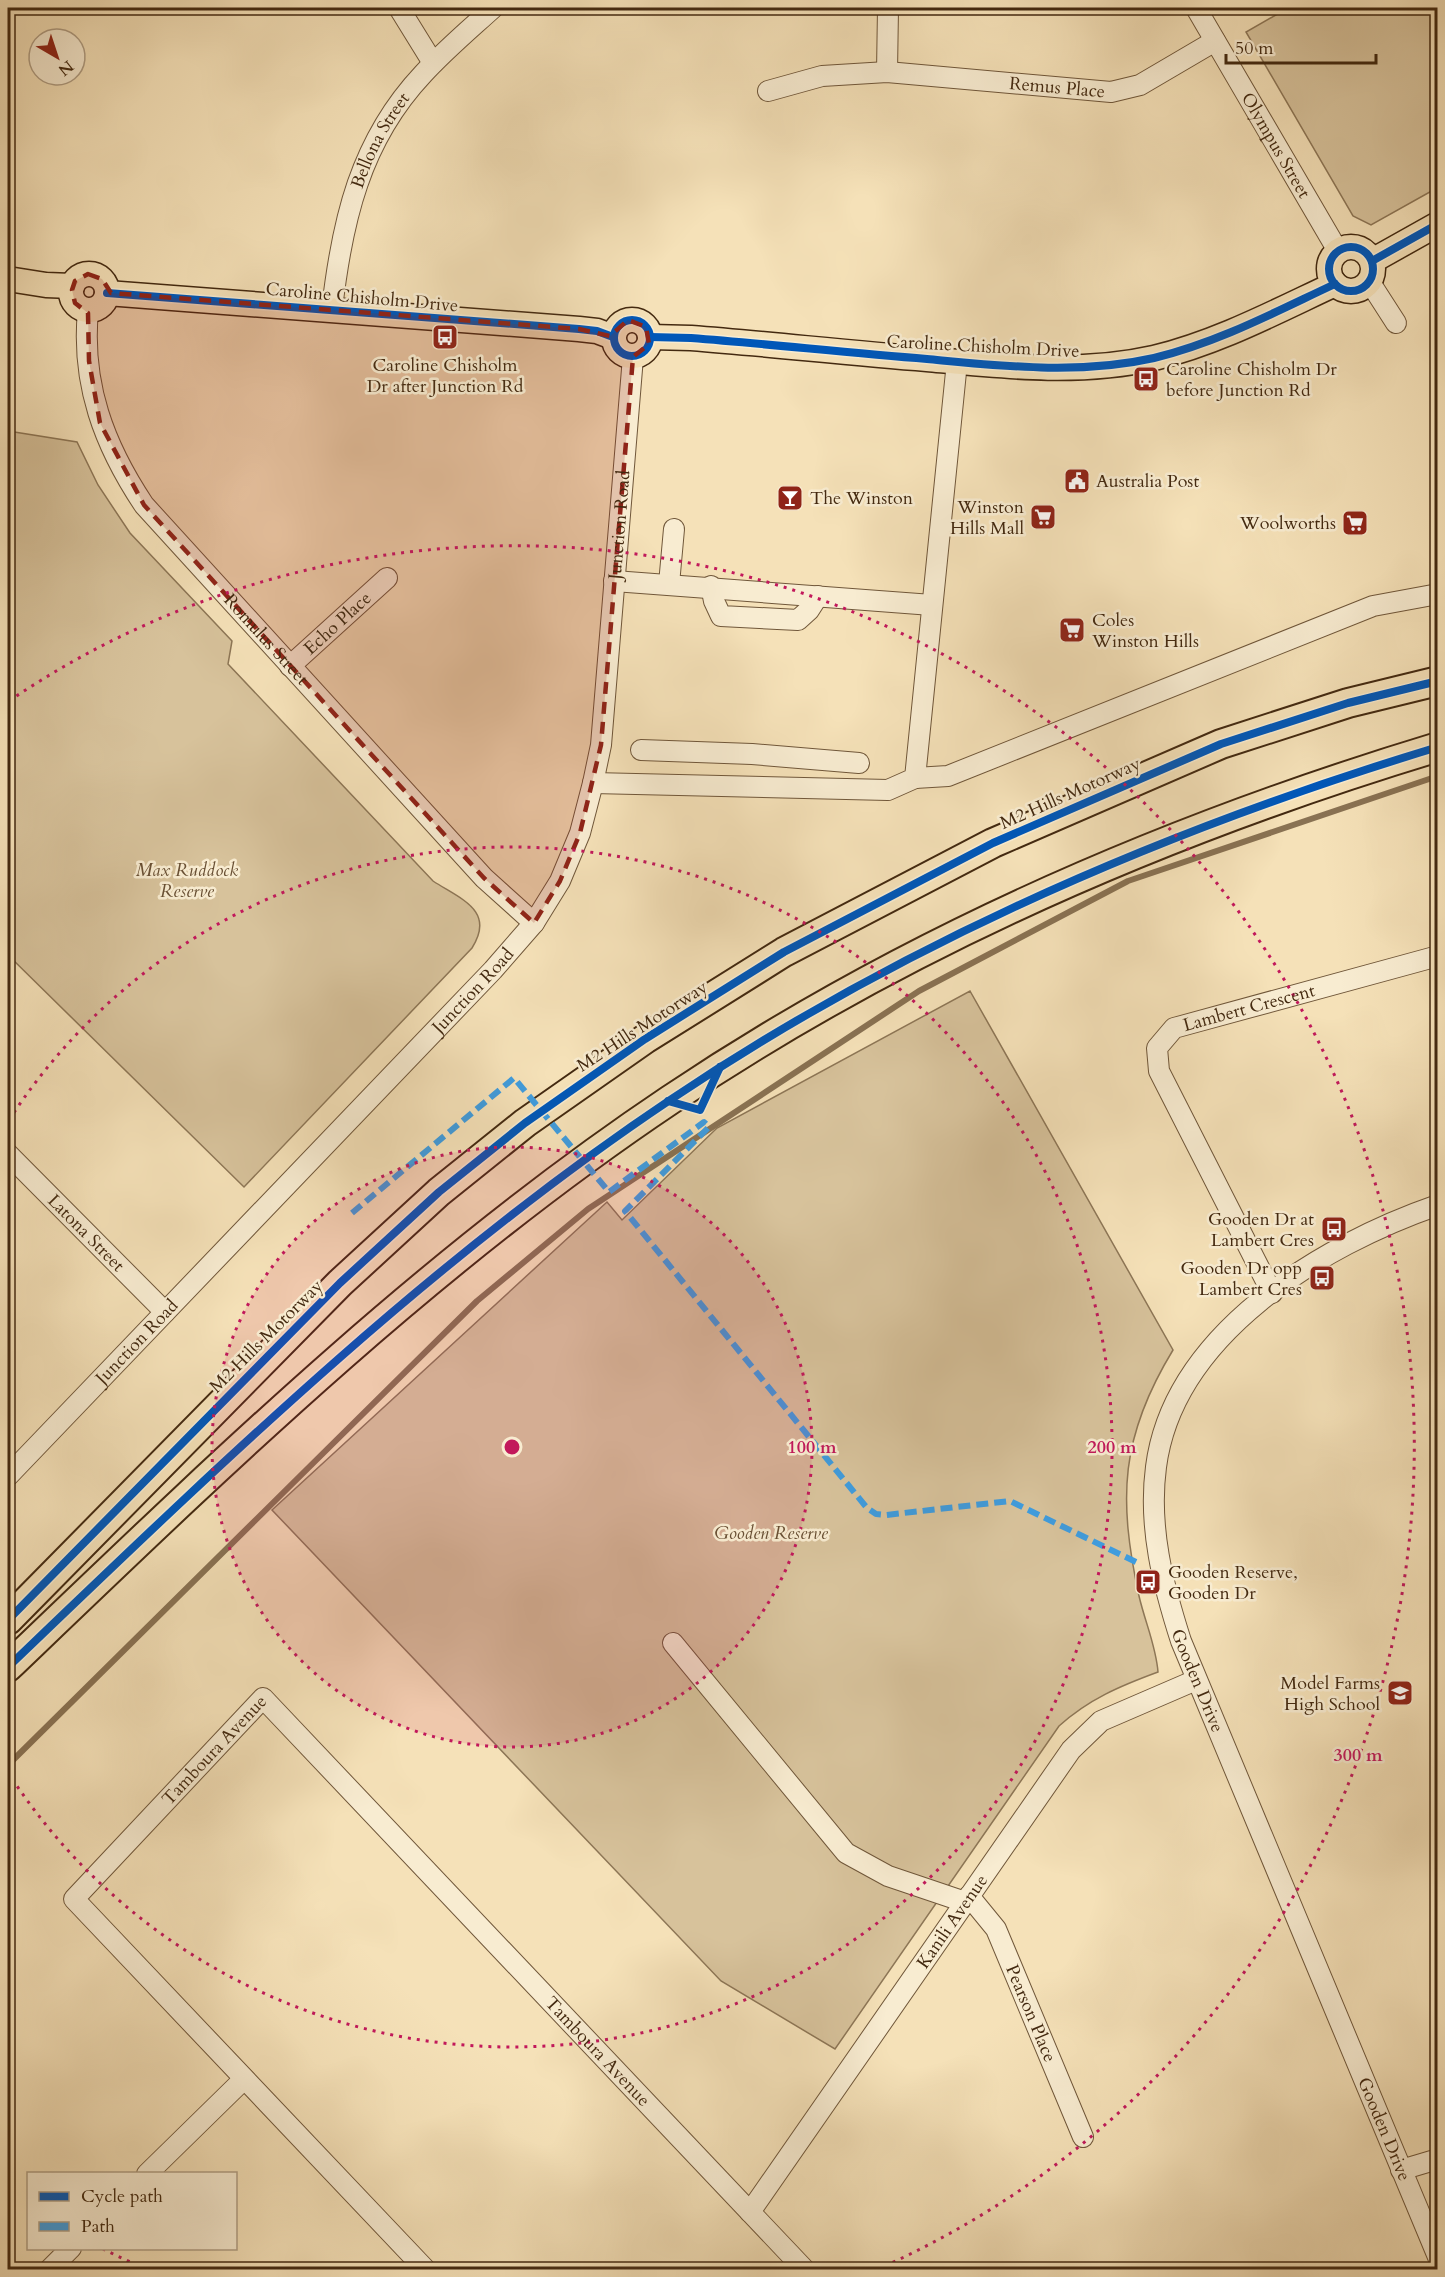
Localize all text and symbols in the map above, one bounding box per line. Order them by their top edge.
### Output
north arrow [27,27,87,87]
scale bar [1226,27,1376,65]
text: 50 m [1235,36,1274,61]
text: N [53,55,78,81]
street label: Remus Place [1008,71,1106,104]
street label: Bellona Street [345,87,416,192]
street label: Olympus Street [1235,88,1317,203]
street label: Caroline Chisholm Drive [265,277,459,318]
bus stop icon: Caroline Chisholm Dr after Junction Rd [430,322,460,352]
street label: Caroline Chisholm Drive [886,329,1080,364]
place label: Caroline Chisholm Dr after Junction Rd [367,353,524,399]
place label: Caroline Chisholm Dr before Junction Rd [1166,357,1337,403]
bus stop icon: Caroline Chisholm Dr before Junction Rd [1131,364,1161,394]
public building icon: Australia Post [1062,466,1092,496]
street label: Junction Road [602,469,637,584]
place label: Australia Post [1096,469,1199,494]
bar icon: The Winston [775,483,805,513]
place label: The Winston [810,486,914,511]
place label: Winston Hills Mall [950,495,1025,541]
supermarket icon: Winston Hills Mall [1028,502,1058,532]
supermarket icon: Woolworths [1340,508,1370,538]
place label: Woolworths [1239,511,1336,536]
street label: Echo Place [299,586,377,661]
street label: Romulus Street [218,588,315,691]
place label: Coles Winston Hills [1091,608,1199,654]
supermarket icon: Coles Winston Hills [1057,615,1087,645]
street label: M2 Hills Motorway [996,751,1145,836]
park label: Max Ruddock Reserve [136,858,238,904]
street label: Junction Road [424,942,520,1042]
street label: M2 Hills Motorway [572,974,713,1078]
street label: Lambert Crescent [1180,978,1318,1038]
street label: Latona Street [42,1189,130,1278]
place label: Gooden Dr at Lambert Cres [1208,1207,1314,1253]
bus stop icon: Gooden Dr at Lambert Cres [1319,1214,1349,1244]
place label: Gooden Dr opp Lambert Cres [1181,1256,1302,1302]
bus stop icon: Gooden Dr opp Lambert Cres [1307,1263,1337,1293]
street label: M2 Hills Motorway [204,1274,329,1399]
street label: Junction Road [88,1294,184,1392]
text: 100 m [787,1435,837,1460]
text: 200 m [1087,1435,1137,1460]
centre of rings [502,1437,522,1457]
park label: Gooden Reserve [714,1521,829,1546]
place label: Gooden Reserve, Gooden Dr [1168,1560,1298,1606]
bus stop icon: Gooden Reserve, Gooden Dr [1133,1567,1163,1597]
street label: Gooden Drive [1165,1626,1230,1736]
place label: Model Farms High School [1280,1671,1380,1717]
school or university icon: Model Farms High School [1385,1678,1415,1708]
street label: Tamboura Avenue [156,1690,273,1811]
text: 300 m [1333,1743,1383,1768]
street label: Kanili Avenue [911,1870,994,1974]
street label: Pearson Place [999,1961,1062,2066]
street label: Tamboura Avenue [539,1991,656,2112]
street label: Gooden Drive [1351,2074,1417,2185]
legend [27,2172,237,2250]
text: Cycle path [81,2184,163,2209]
text: Path [81,2214,115,2239]

